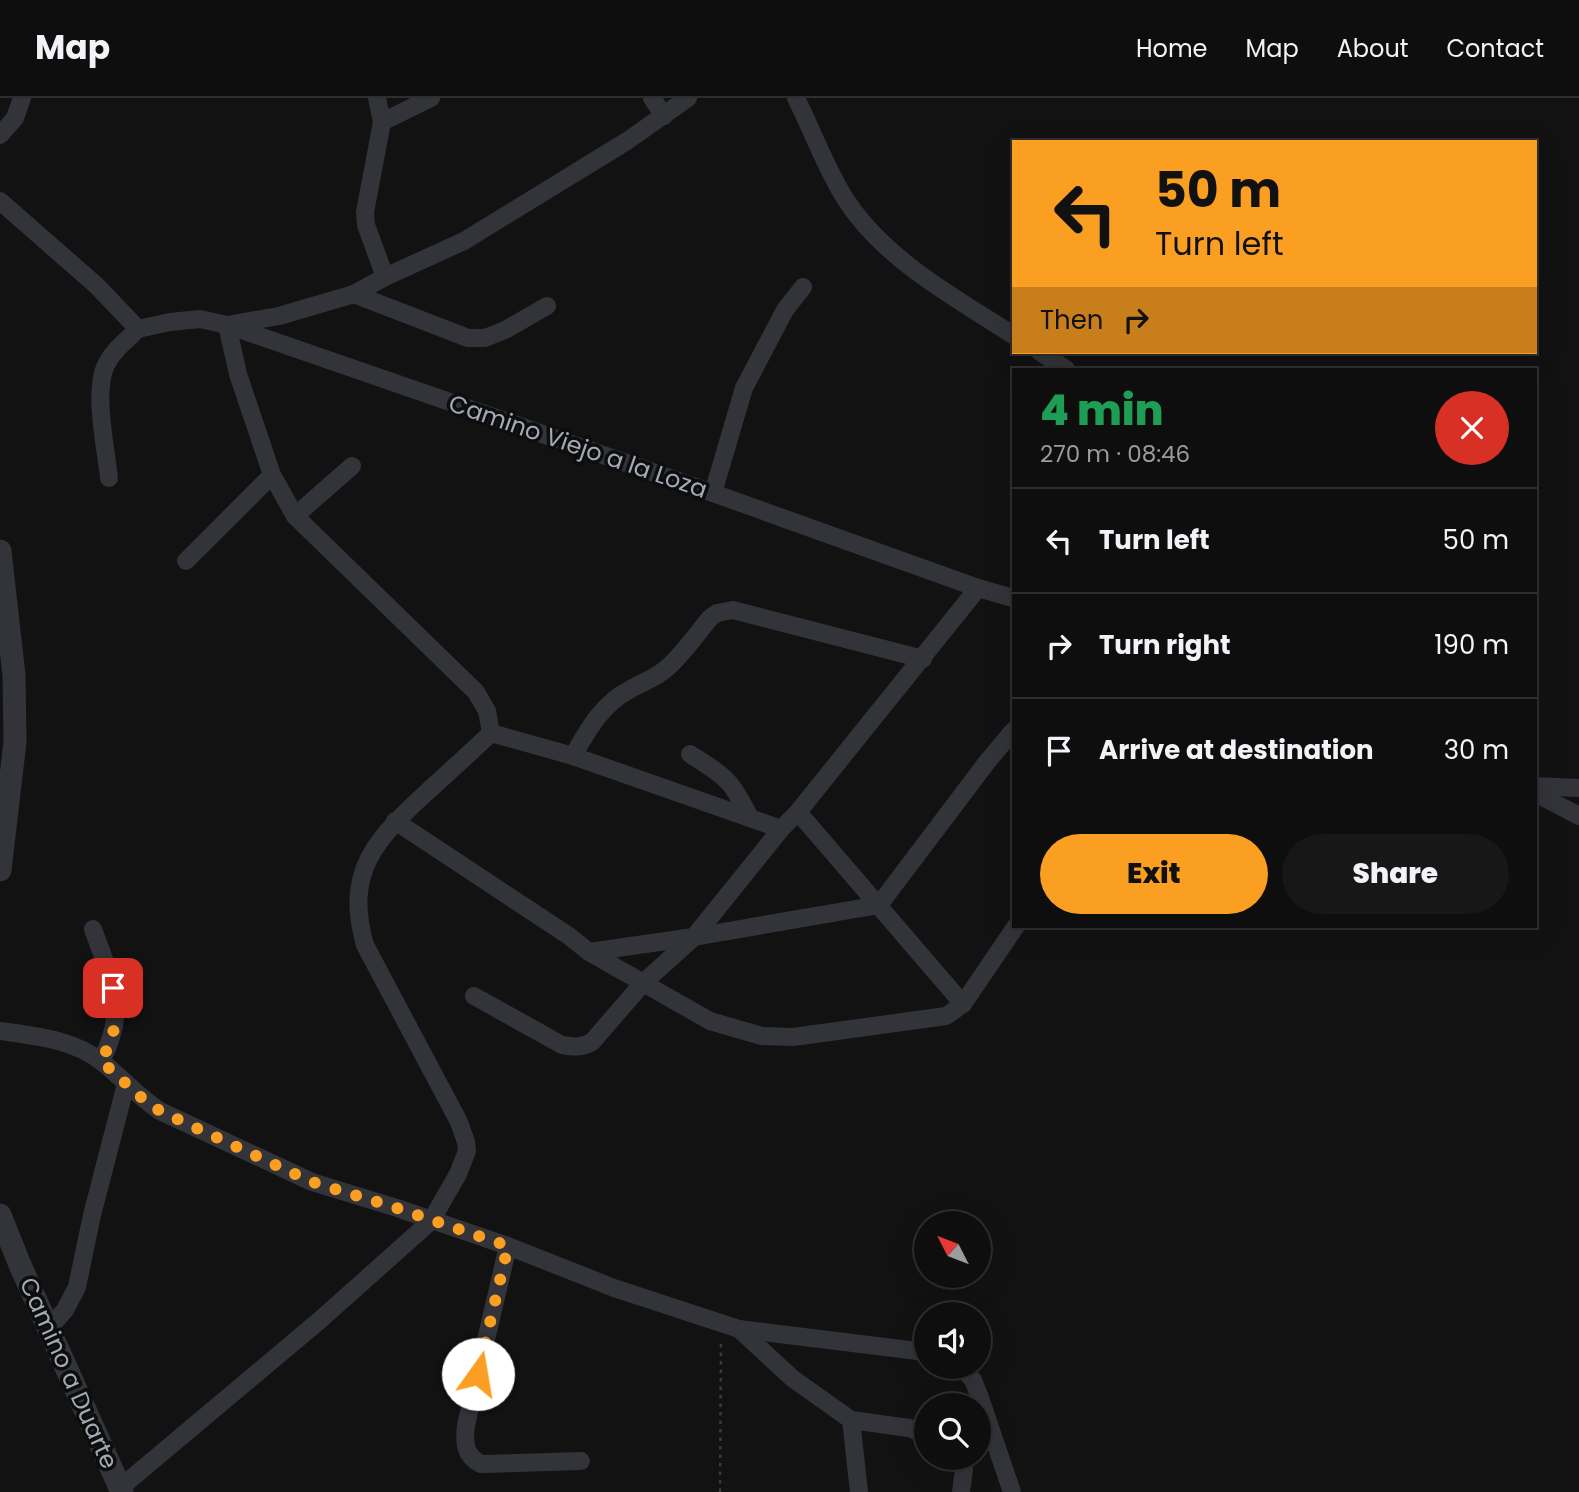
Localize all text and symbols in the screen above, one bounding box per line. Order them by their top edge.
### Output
text: Map [35,24,110,71]
text: Home [1136,32,1208,65]
text: Map [1246,32,1299,65]
text: About [1337,32,1408,65]
text: Contact [1446,32,1544,65]
text: 50 m [1155,156,1281,224]
icon: left [1040,168,1131,259]
text: Turn left [1155,221,1284,266]
icon: right [1117,301,1155,339]
text: Then [1040,302,1103,338]
text: 4 min [1040,381,1164,440]
street label: Camino Viejo a la Loza [444,386,712,506]
button: close [1435,391,1509,465]
text: 270 m · 08:46 [1040,438,1190,470]
icon: left [1040,522,1078,560]
text: Turn left [1099,522,1210,558]
text: 50 m [1443,522,1509,558]
icon: right [1040,627,1078,665]
text: Turn right [1099,627,1231,663]
text: 190 m [1434,627,1509,663]
icon: arrive [1040,732,1078,770]
text: Arrive at destination [1099,732,1374,768]
text: 30 m [1444,732,1509,768]
button: Exit [1040,834,1268,914]
button: Share [1282,834,1509,914]
pin [83,958,143,1018]
icon: arrive [94,969,132,1007]
north arrow [914,1211,990,1288]
map controls [914,1211,991,1470]
street label: Camino a Duarte [12,1272,126,1474]
button: sound [914,1302,991,1379]
position arrow [441,1337,515,1411]
button: search [914,1393,991,1470]

